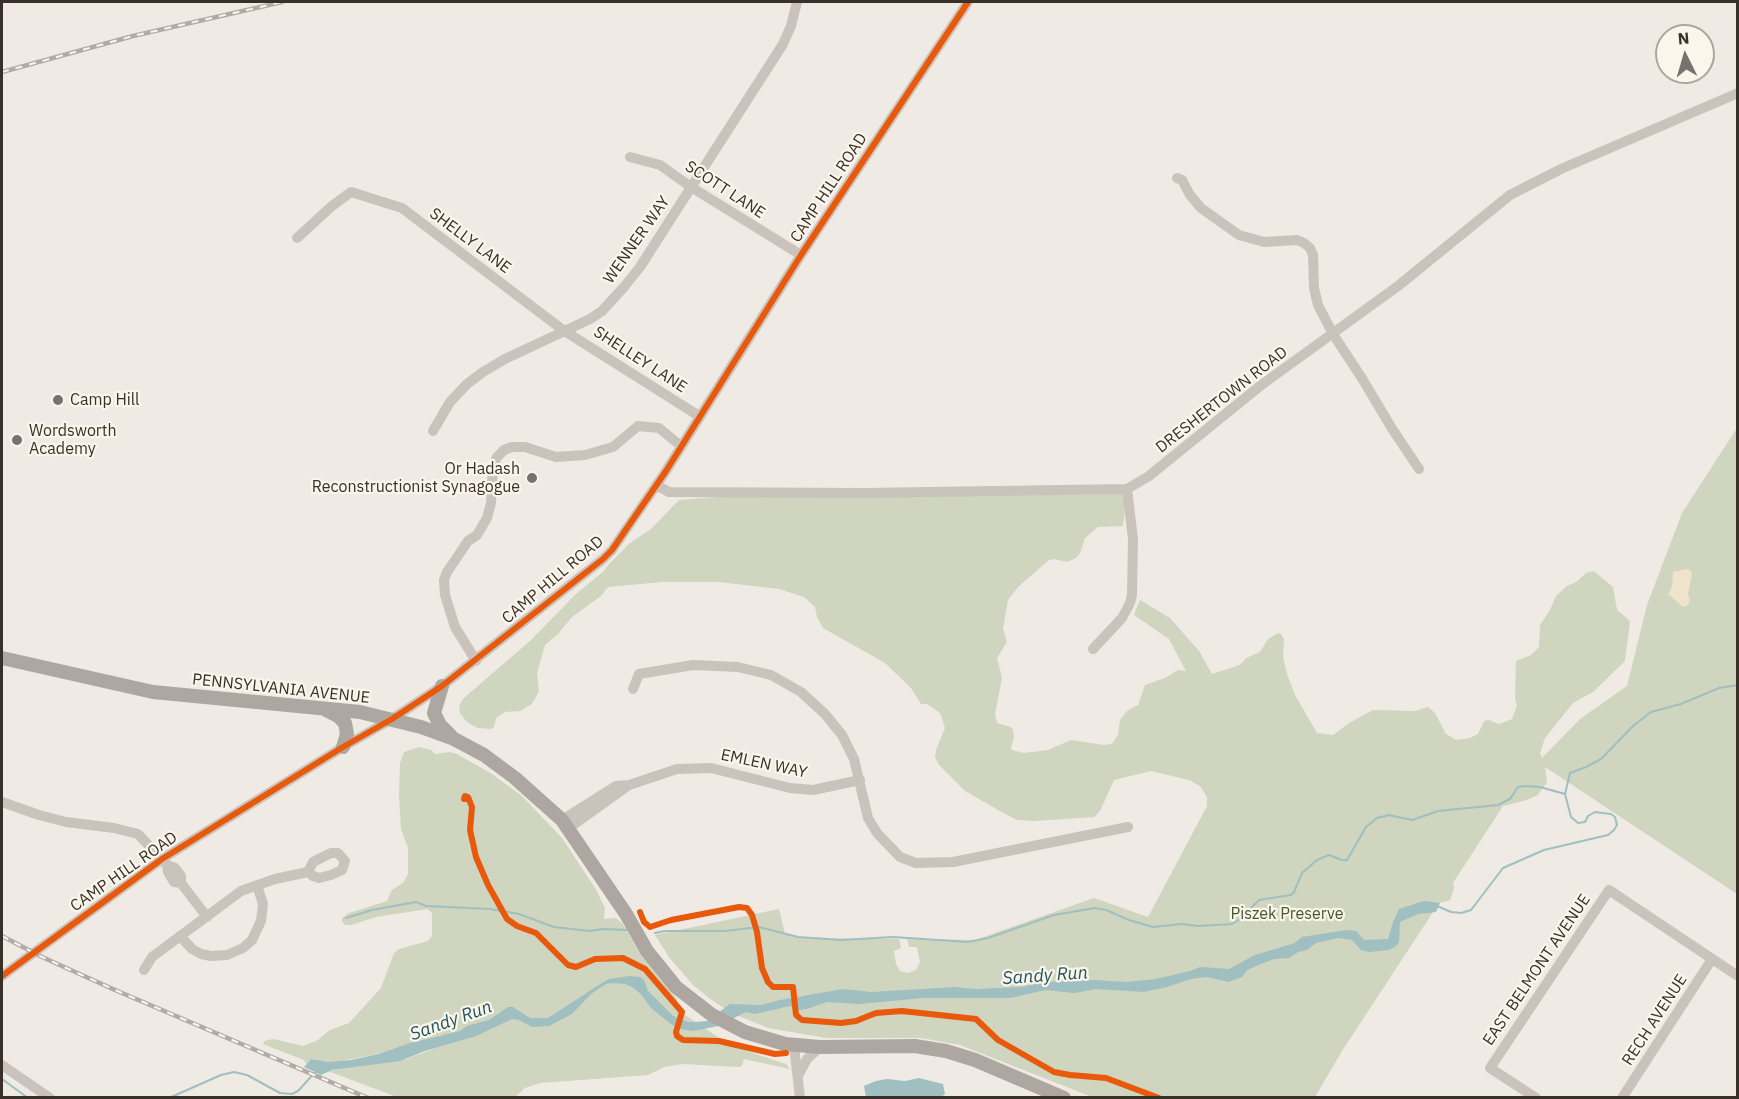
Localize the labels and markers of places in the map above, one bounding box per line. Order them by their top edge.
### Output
place label: Camp Hill [70,390,139,410]
marker: Camp Hill [51,393,65,407]
place label: Wordsworth Academy [29,421,116,459]
marker: Wordsworth Academy [10,433,24,447]
place label: Or Hadash Reconstructionist Synagogue [312,459,520,497]
marker: Or Hadash Reconstructionist Synagogue [525,471,539,485]

